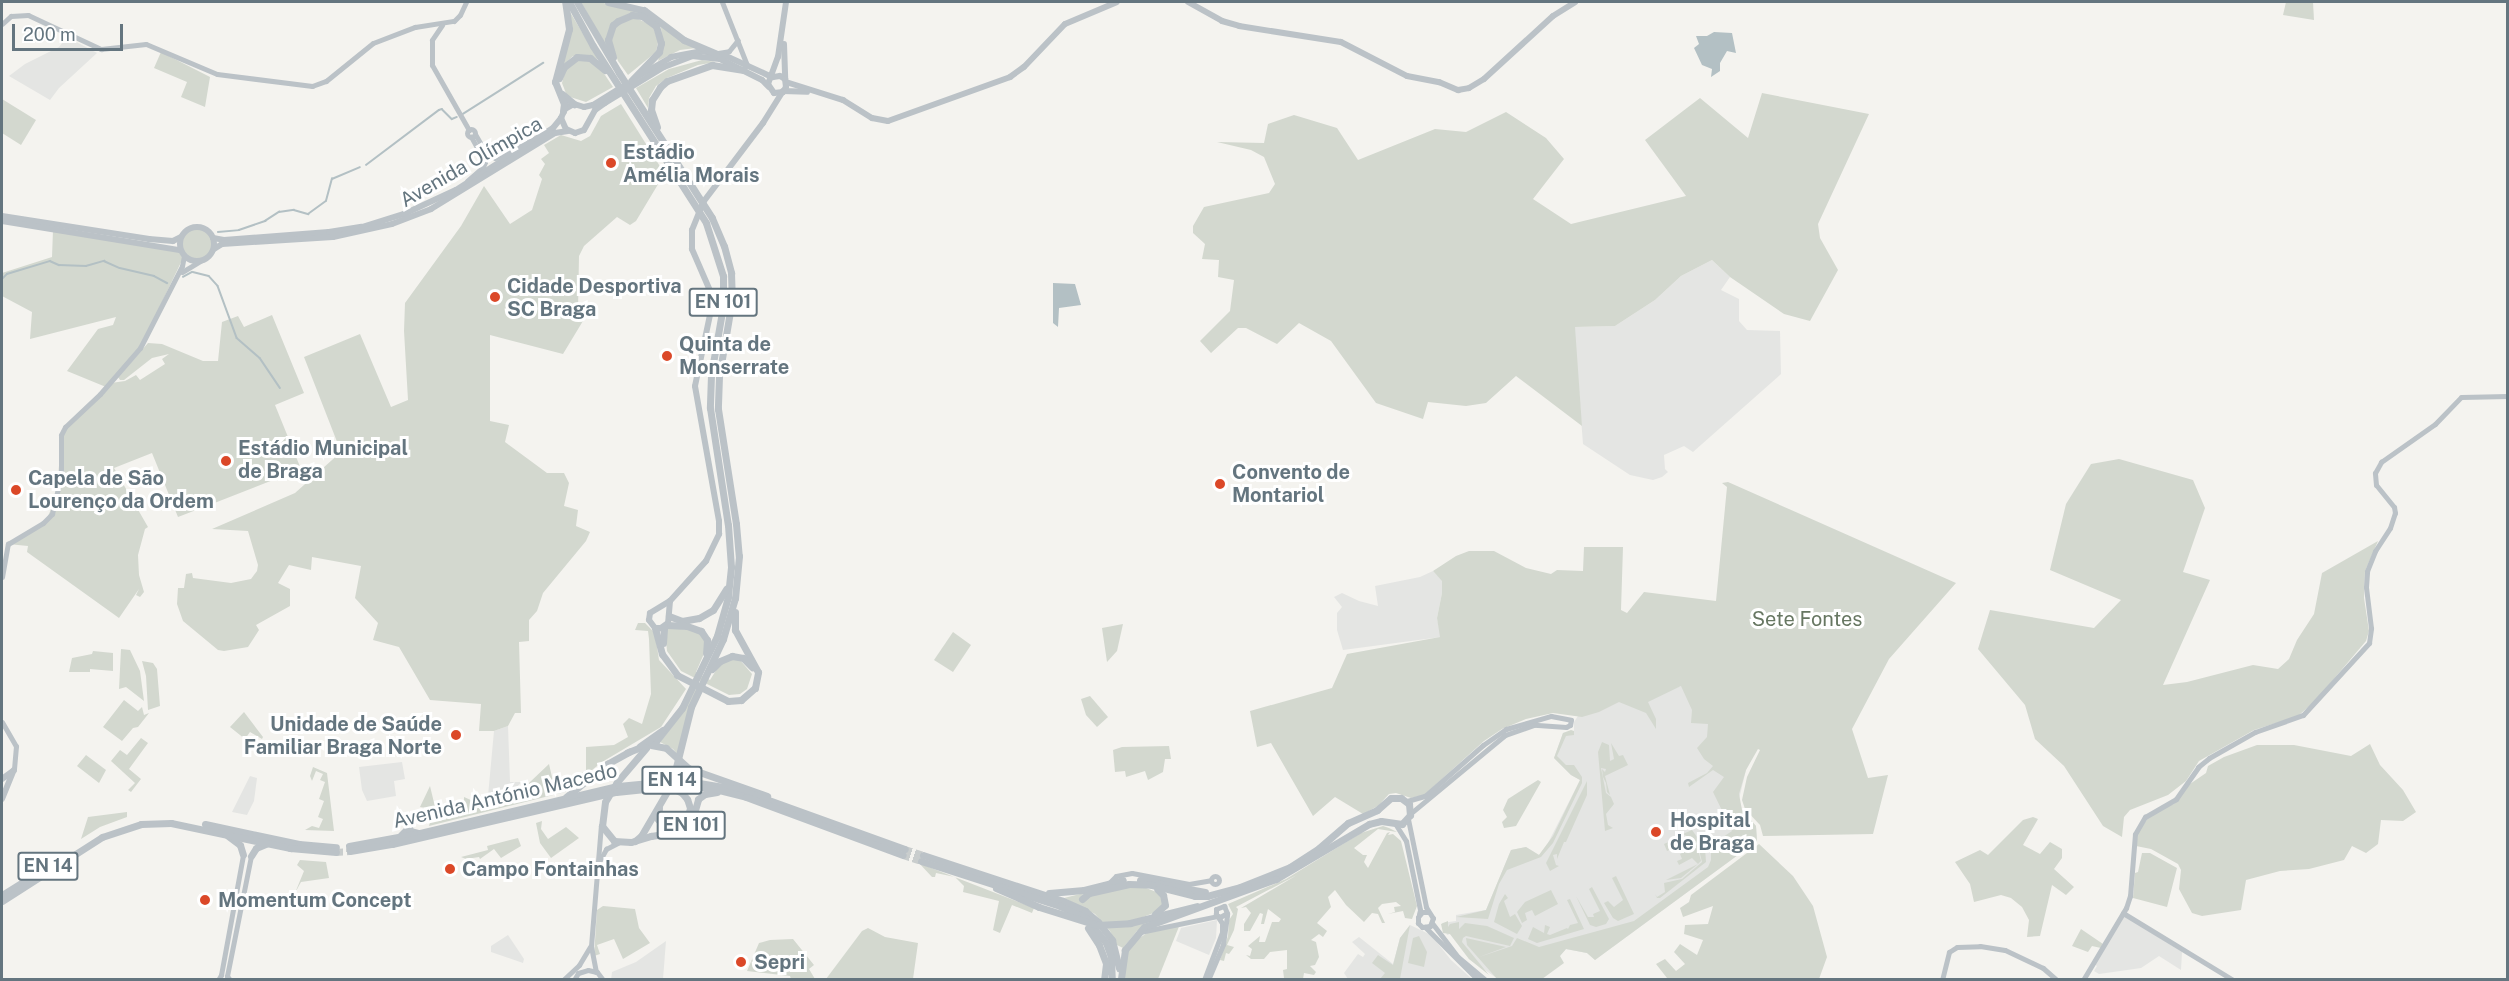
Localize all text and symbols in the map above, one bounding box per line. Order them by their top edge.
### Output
scale bar [15,12,126,50]
text: 200 m [23,24,76,45]
street label: Avenida Olímpica [396,112,546,212]
place label: Estádio Amélia Morais [623,140,759,187]
marker: Estádio Amélia Morais [604,156,618,170]
place label: Cidade Desportiva SC Braga [507,274,682,321]
road number: EN 101 [688,287,758,317]
marker: Cidade Desportiva SC Braga [488,290,502,304]
place label: Quinta de Monserrate [679,332,789,379]
marker: Quinta de Monserrate [660,349,674,363]
place label: Estádio Municipal de Braga [238,437,408,484]
marker: Estádio Municipal de Braga [219,454,233,468]
place label: Convento de Montariol [1232,460,1350,507]
place label: Capela de São Lourenço da Ordem [28,466,214,513]
marker: Convento de Montariol [1213,477,1227,491]
marker: Capela de São Lourenço da Ordem [9,483,23,497]
park label: Sete Fontes [1752,607,1862,631]
place label: Unidade de Saúde Familiar Braga Norte [244,712,442,759]
marker: Unidade de Saúde Familiar Braga Norte [447,726,465,744]
street label: Avenida António Macedo [391,759,619,833]
road number: EN 14 [640,765,704,795]
place label: Hospital de Braga [1670,808,1755,855]
road number: EN 101 [656,810,726,840]
marker: Hospital de Braga [1647,823,1665,841]
road number: EN 14 [16,851,80,881]
place label: Campo Fontainhas [462,857,639,881]
marker: Campo Fontainhas [443,862,457,876]
place label: Momentum Concept [218,888,411,912]
marker: Momentum Concept [196,891,214,909]
place label: Sepri [754,950,805,974]
marker: Sepri [732,953,750,971]

